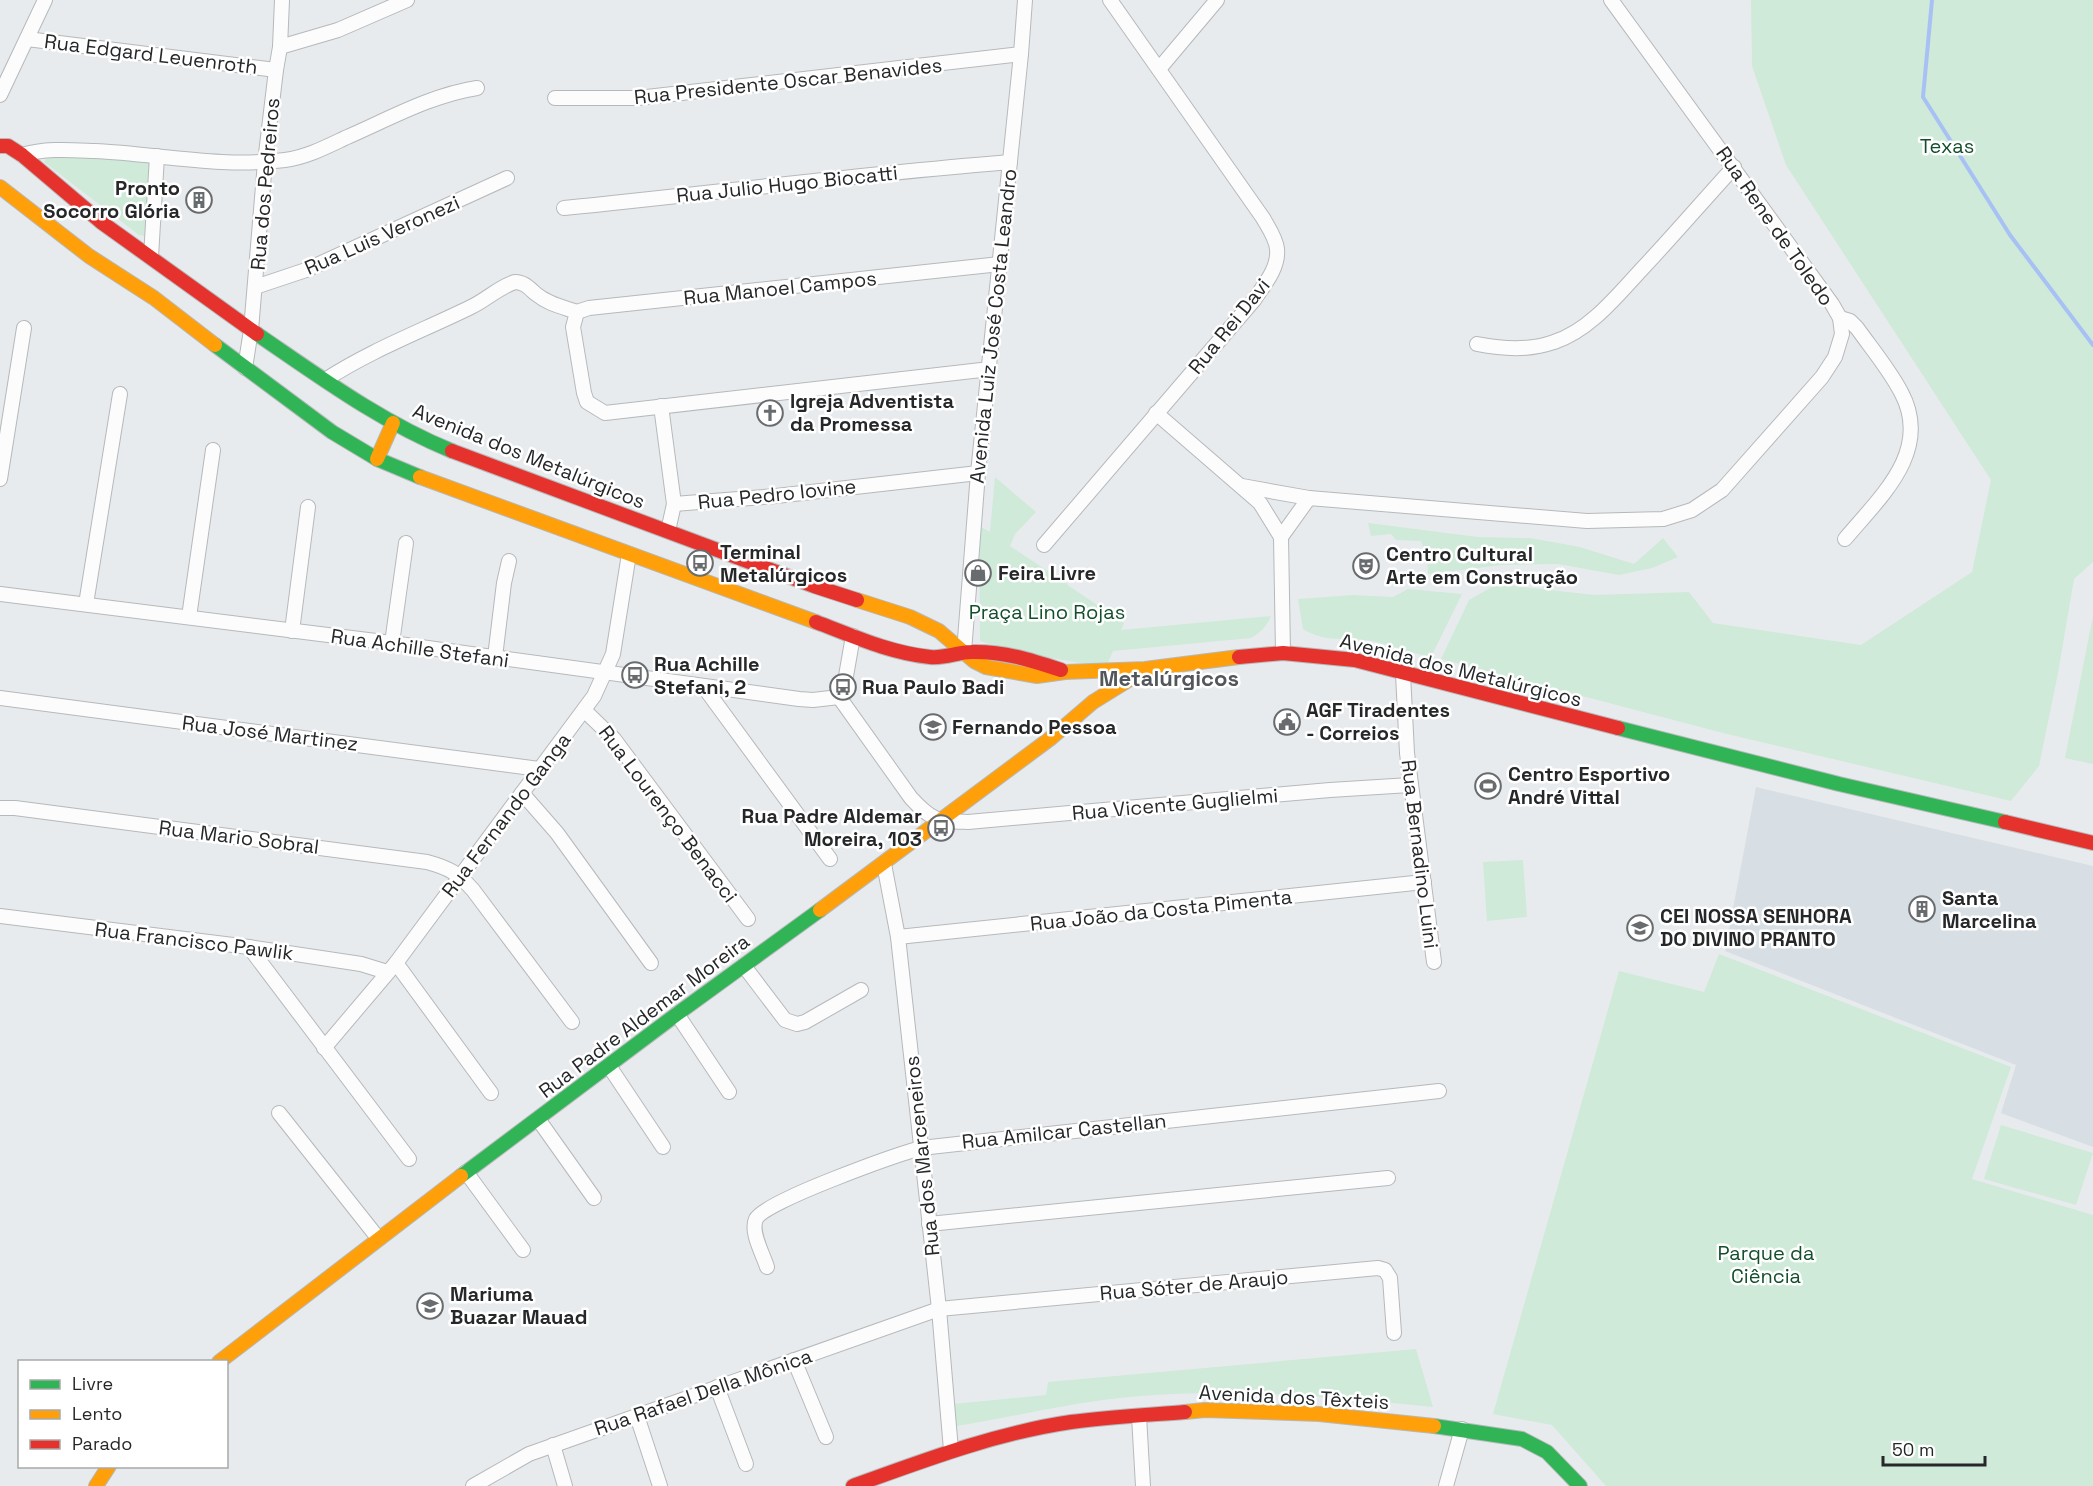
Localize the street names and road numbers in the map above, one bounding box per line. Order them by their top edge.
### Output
street label: Rua Edgard Leuenroth [43,28,259,80]
street label: Rua Presidente Oscar Benavides [633,52,943,110]
street label: Rua dos Pedreiros [245,97,285,271]
street label: Rua Rene de Toledo [1710,141,1840,311]
street label: Rua Julio Hugo Biocatti [675,159,899,209]
street label: Avenida Luiz José Costa Leandro [964,167,1022,485]
street label: Rua Luis Veronezi [300,189,464,281]
street label: Rua Manoel Campos [682,265,878,311]
street label: Rua Rei Davi [1182,273,1276,379]
street label: Avenida dos Metalúrgicos [409,397,649,515]
street label: Rua Pedro Iovine [696,473,858,515]
street label: Rua Achille Stefani [329,623,511,673]
street label: Avenida dos Metalúrgicos [1337,627,1585,713]
street label: Rua José Martinez [180,709,360,757]
street label: Rua Lourenço Benacci [593,720,743,908]
street label: Rua Fernando Ganga [436,728,576,902]
street label: Rua Bernadino Luini [1396,758,1444,950]
street label: Rua Vicente Guglielmi [1071,782,1279,826]
street label: Rua Mario Sobral [157,814,321,860]
street label: Rua João da Costa Pimenta [1029,883,1293,937]
street label: Rua Francisco Pawlik [93,916,295,966]
street label: Rua Padre Aldemar Moreira [533,928,755,1104]
street label: Rua dos Marceneiros [899,1055,945,1257]
street label: Rua Amilcar Castellan [960,1107,1168,1155]
street label: Rua Sóter de Araujo [1099,1264,1289,1306]
street label: Rua Rafael Della Mônica [591,1342,815,1442]
street label: Avenida dos Têxteis [1198,1379,1390,1415]

